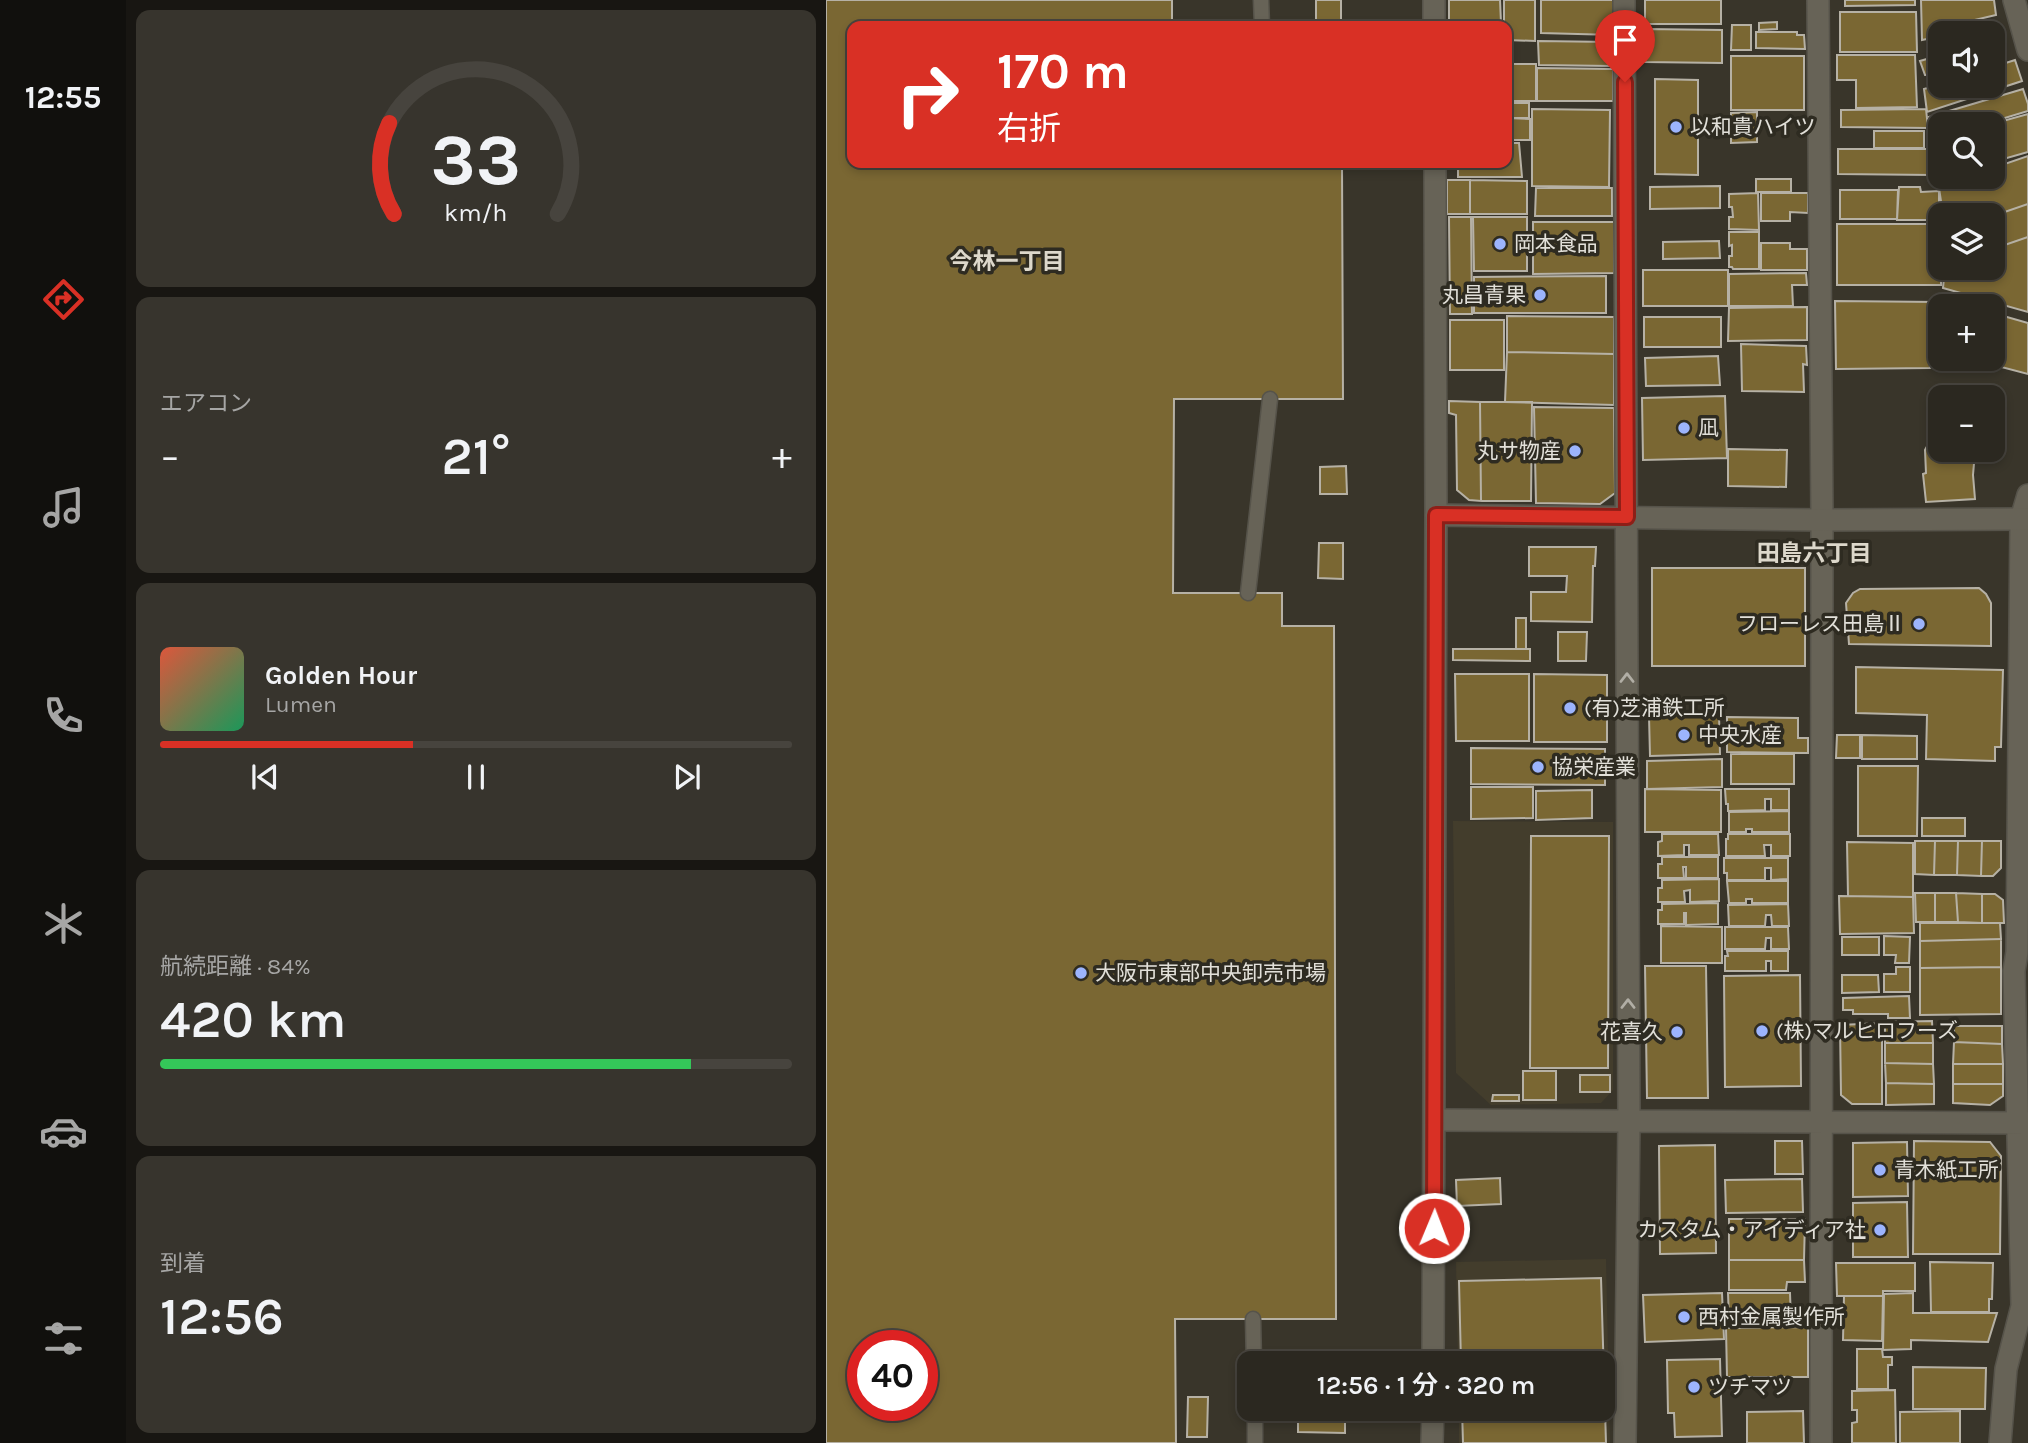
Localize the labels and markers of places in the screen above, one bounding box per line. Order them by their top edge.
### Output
pin [1595,10,1655,82]
place label: 以和貴ハイツ [1690,115,1816,139]
marker: 以和貴ハイツ [1668,119,1684,135]
place label: 岡本食品 [1514,232,1598,256]
marker: 岡本食品 [1492,236,1508,252]
place label: 丸昌青果 [1442,283,1526,307]
marker: 丸昌青果 [1532,287,1548,303]
place label: 凪 [1698,416,1719,440]
marker: 凪 [1676,420,1692,436]
place label: 丸サ物産 [1477,439,1561,463]
marker: 丸サ物産 [1567,443,1583,459]
place label: フローレス田島Ⅱ [1737,612,1905,636]
marker: フローレス田島Ⅱ [1911,616,1927,632]
place label: (有)芝浦鉄工所 [1584,696,1725,720]
marker: (有)芝浦鉄工所 [1562,700,1578,716]
place label: 中央水産 [1698,723,1782,747]
marker: 中央水産 [1676,727,1692,743]
place label: 協栄産業 [1552,755,1636,779]
marker: 協栄産業 [1530,759,1546,775]
place label: 大阪市東部中央卸売市場 [1095,961,1326,985]
marker: 大阪市東部中央卸売市場 [1073,965,1089,981]
place label: (株)マルヒロフーズ [1776,1019,1958,1043]
place label: 花喜久 [1600,1020,1663,1044]
marker: (株)マルヒロフーズ [1754,1023,1770,1039]
marker: 花喜久 [1669,1024,1685,1040]
place label: 青木紙工所 [1894,1158,1999,1182]
marker: 青木紙工所 [1872,1162,1888,1178]
place label: カスタム・アイディア社 [1638,1218,1866,1242]
marker: カスタム・アイディア社 [1872,1222,1888,1238]
place label: 西村金属製作所 [1698,1305,1845,1329]
marker: 西村金属製作所 [1676,1309,1692,1325]
place label: ツチマツ [1708,1375,1792,1399]
marker: ツチマツ [1686,1379,1702,1395]

